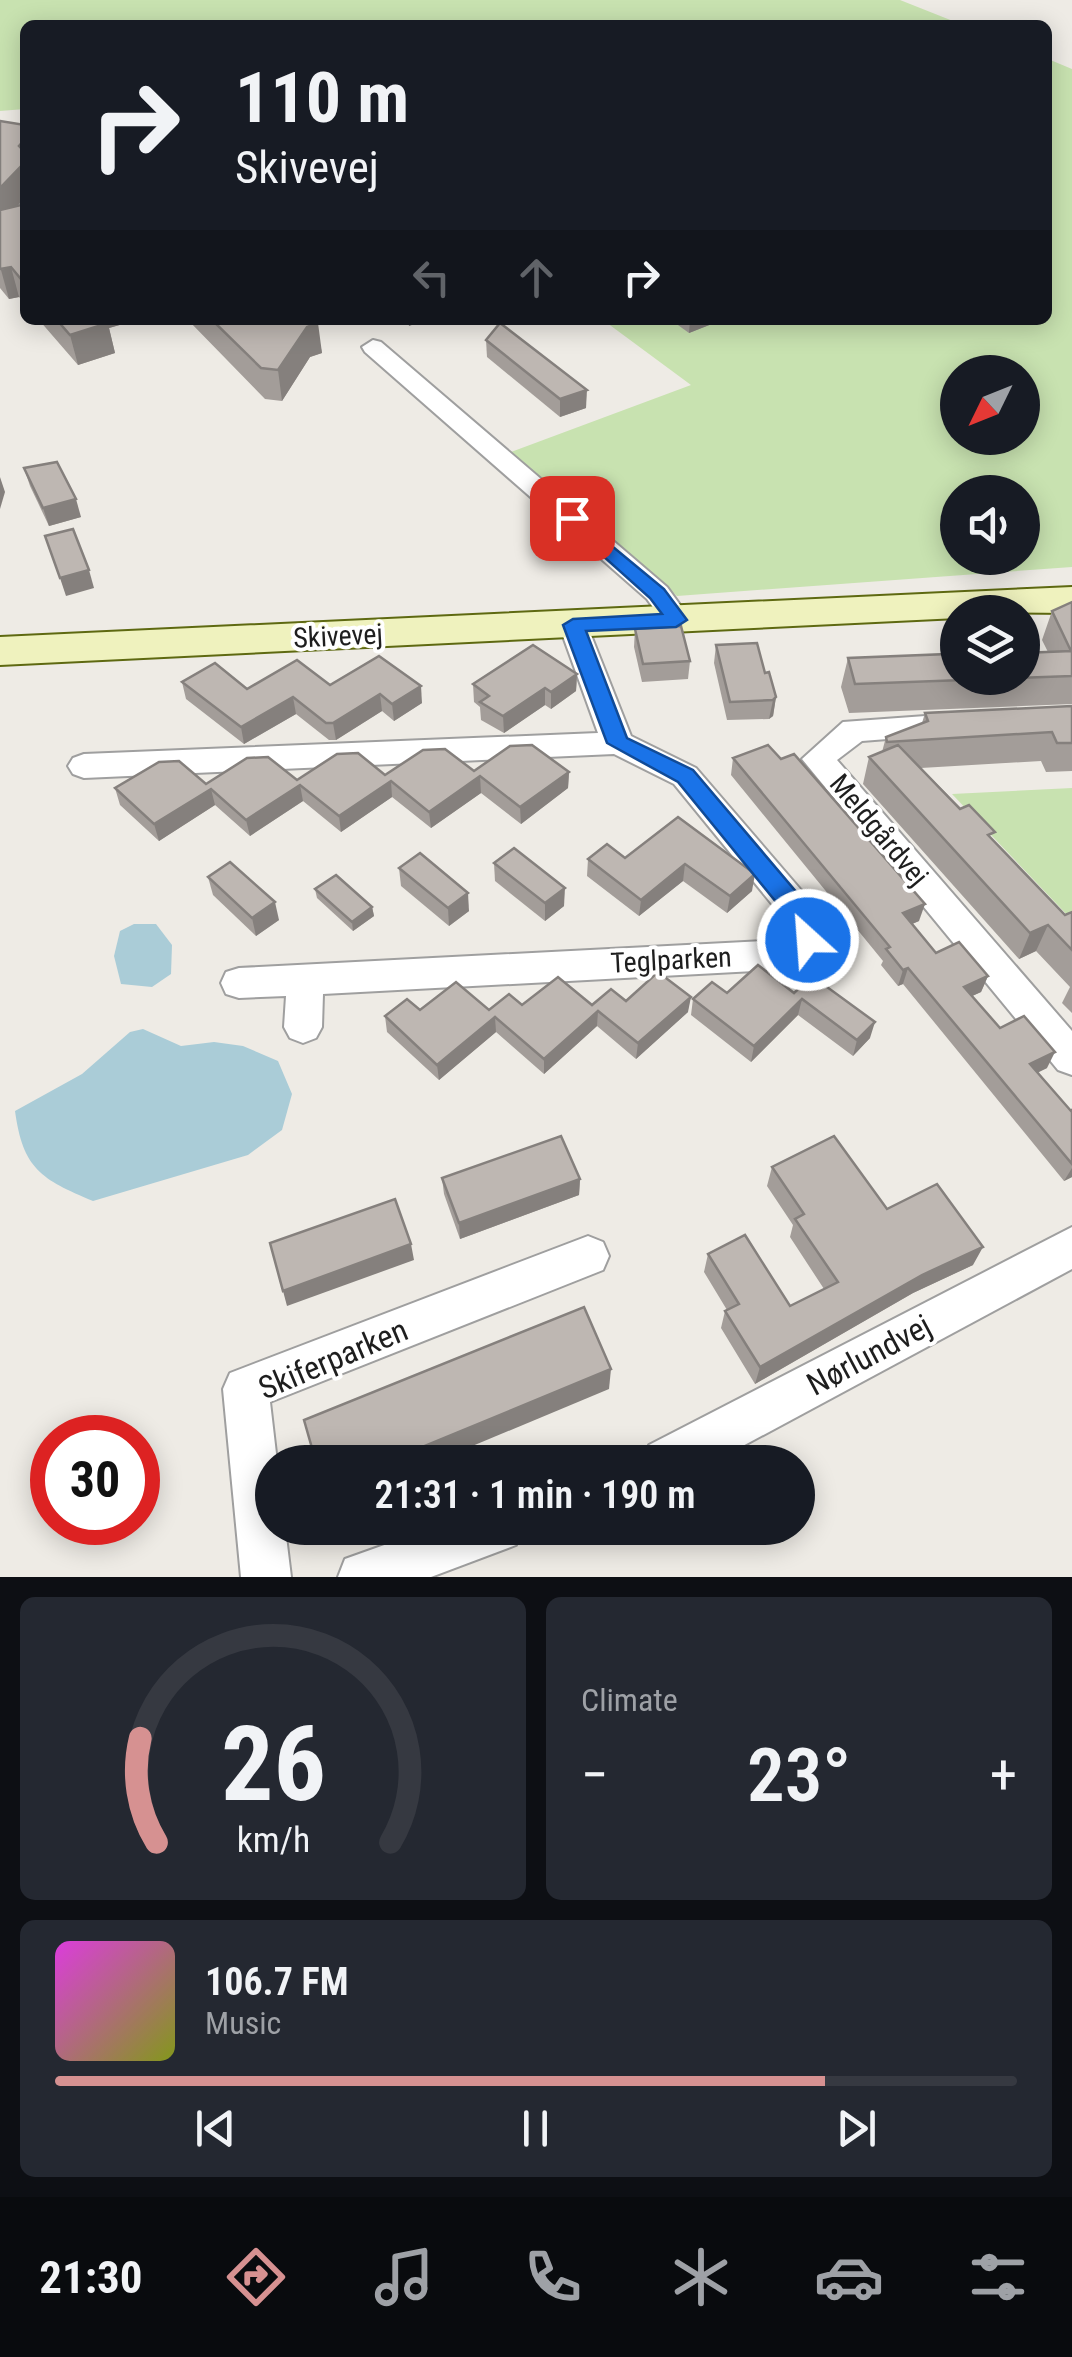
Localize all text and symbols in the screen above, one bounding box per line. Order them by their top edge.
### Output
text: 110 m [235,57,409,139]
icon: right [70,60,200,190]
text: Skivevej [235,141,379,194]
icon: left [404,250,459,305]
icon: ahead [509,250,564,305]
icon: right [614,250,669,305]
north arrow [940,355,1040,455]
map controls [940,355,1040,695]
button: sound [940,475,1040,575]
pin [530,476,615,561]
icon: arrive [545,491,600,546]
button: layers [940,595,1040,695]
street label: Skivevej [292,617,384,655]
street label: Meldgårdvej [823,768,935,892]
position arrow [756,888,860,992]
street label: Teglparken [610,940,732,980]
street label: Nørlundvej [800,1306,938,1404]
street label: Skiferparken [253,1311,413,1407]
speed limit sign: 30 [30,1415,160,1545]
text: 21:31 · 1 min · 190 m [375,1473,695,1517]
text: Climate [581,1681,678,1719]
text: 26 [220,1704,326,1825]
text: 23° [747,1731,851,1819]
text: − [581,1743,609,1807]
text: + [990,1743,1017,1807]
text: km/h [236,1819,310,1861]
text: 106.7 FM [205,1960,349,2004]
text: Music [205,2004,281,2042]
icon: previous [188,2101,243,2156]
icon: pause [508,2101,563,2156]
icon: next [829,2101,884,2156]
icon: directions [221,2242,291,2312]
icon: music [369,2242,439,2312]
icon: phone [518,2242,588,2312]
icon: climate [666,2242,736,2312]
icon: car [814,2242,884,2312]
icon: filters [963,2242,1033,2312]
text: 21:30 [39,2251,142,2304]

